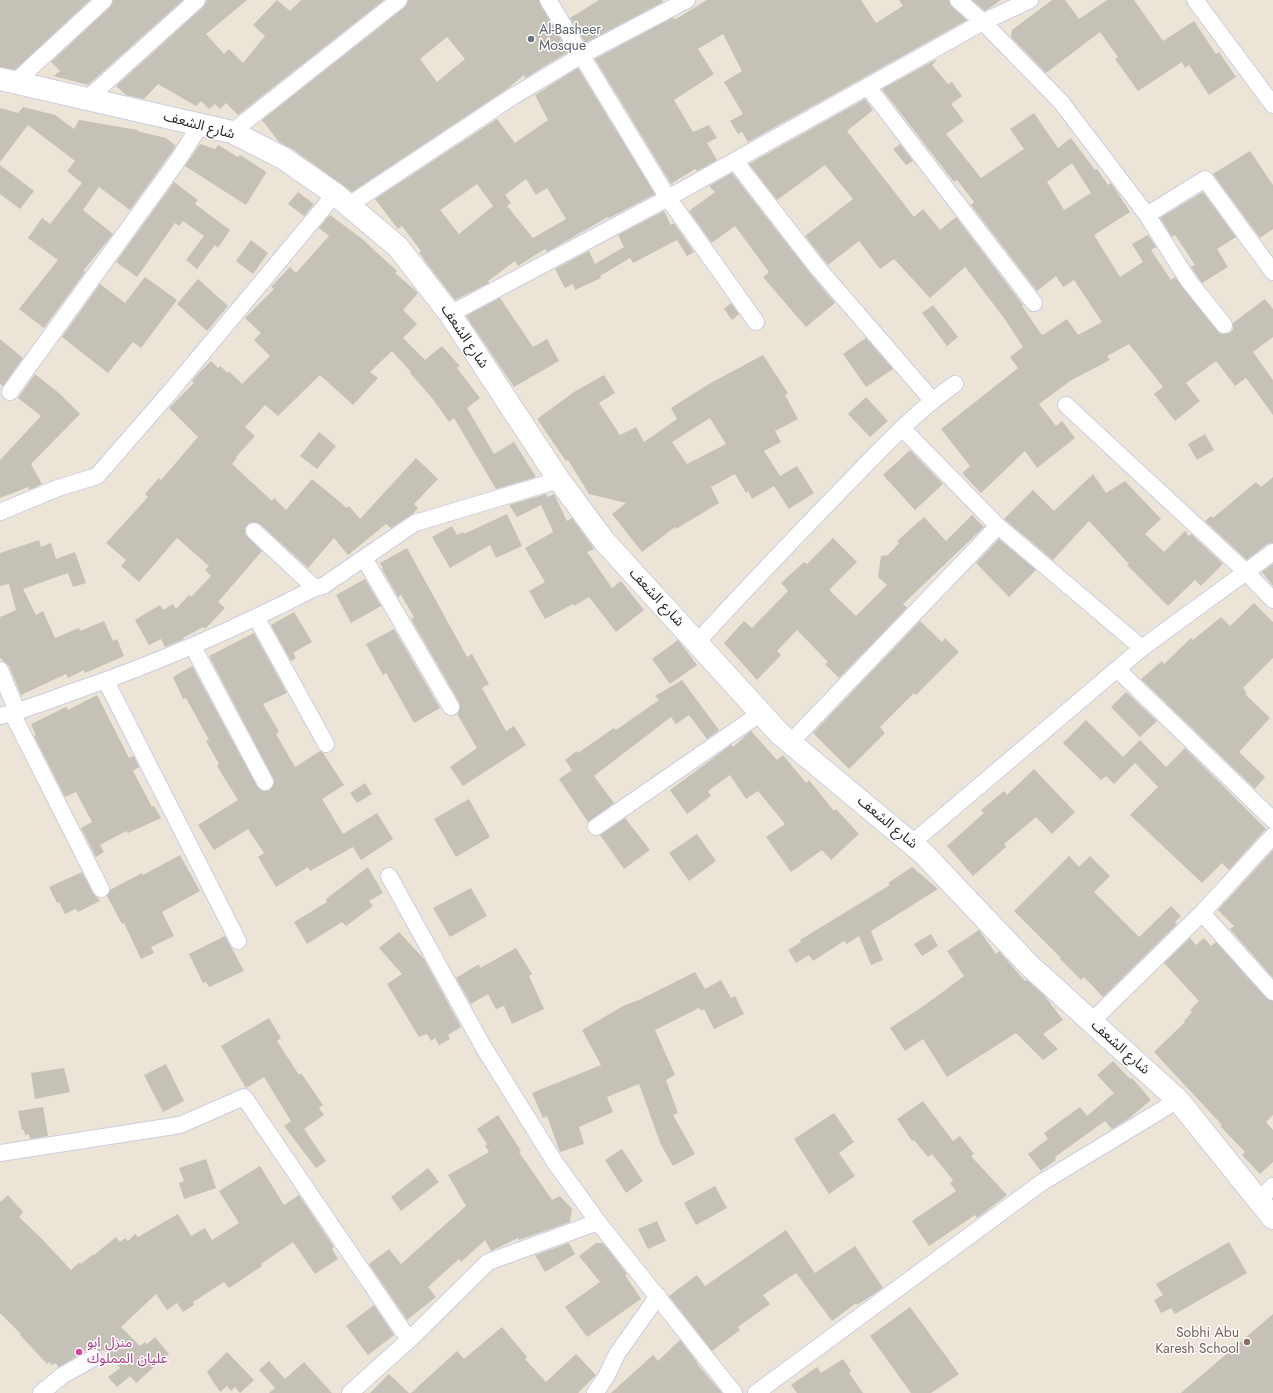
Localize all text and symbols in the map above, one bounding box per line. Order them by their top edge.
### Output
place label: Al-Basheer Mosque [539,23,601,56]
marker: Al-Basheer Mosque [526,34,536,44]
street label: شارع الشعف [162,108,236,144]
street label: شارع الشعف [437,302,491,372]
street label: شارع الشعف [625,566,687,630]
street label: شارع الشعف [854,793,920,853]
street label: شارع الشعف [1087,1017,1153,1079]
place label: Sobhi Abu Karesh School [1155,1326,1239,1358]
place label: منزل ابو عليان المملوك [87,1336,168,1368]
marker: Sobhi Abu Karesh School [1242,1337,1252,1347]
marker: منزل ابو عليان المملوك [74,1347,84,1357]

